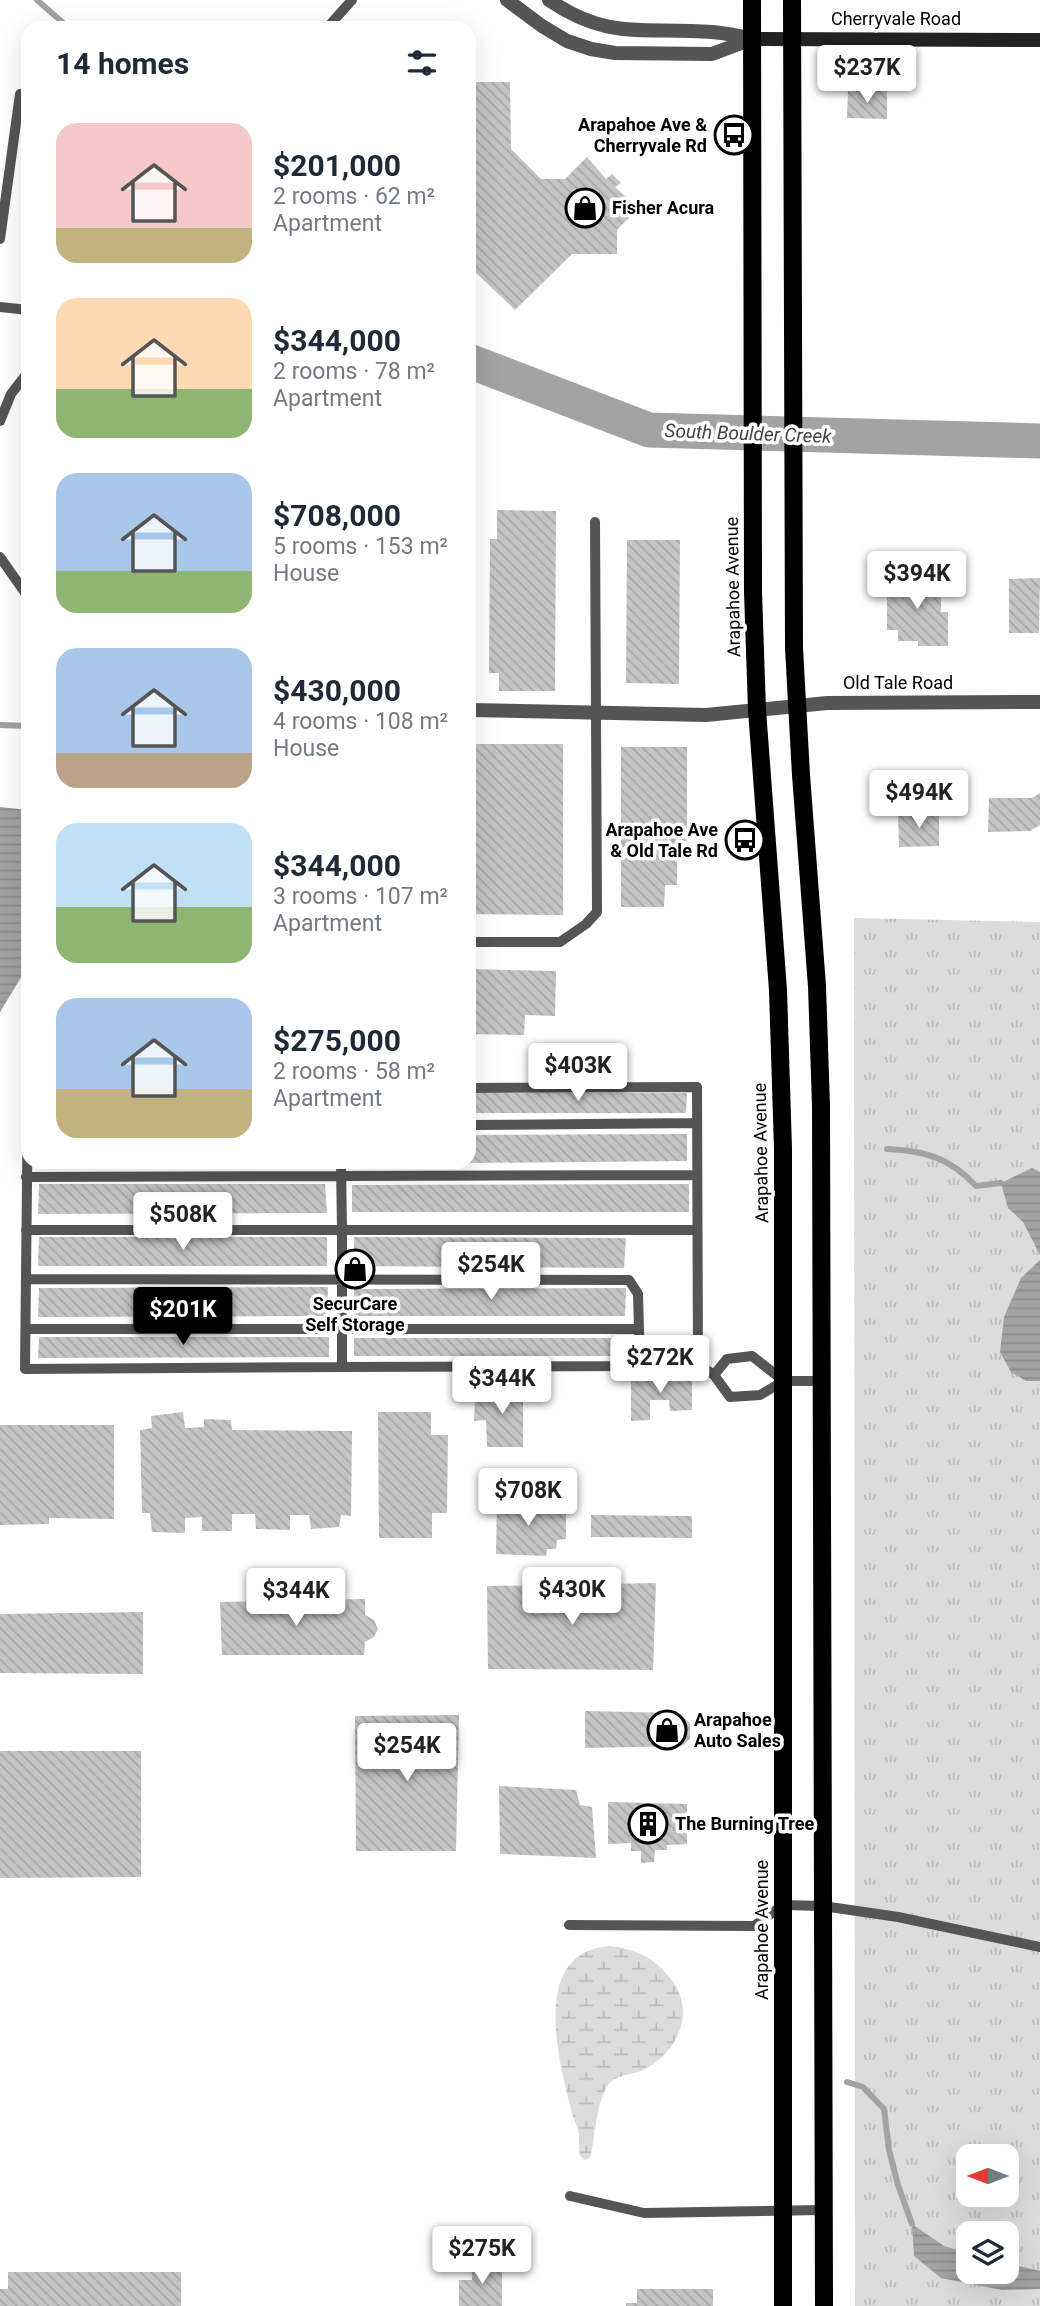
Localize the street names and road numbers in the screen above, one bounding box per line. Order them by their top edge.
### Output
street label: Cherryvale Road [831,8,961,29]
street label: Arapahoe Avenue [721,517,744,657]
street label: Old Tale Road [843,672,953,693]
street label: Arapahoe Avenue [749,1083,772,1223]
street label: Arapahoe Avenue [751,1860,772,2000]

